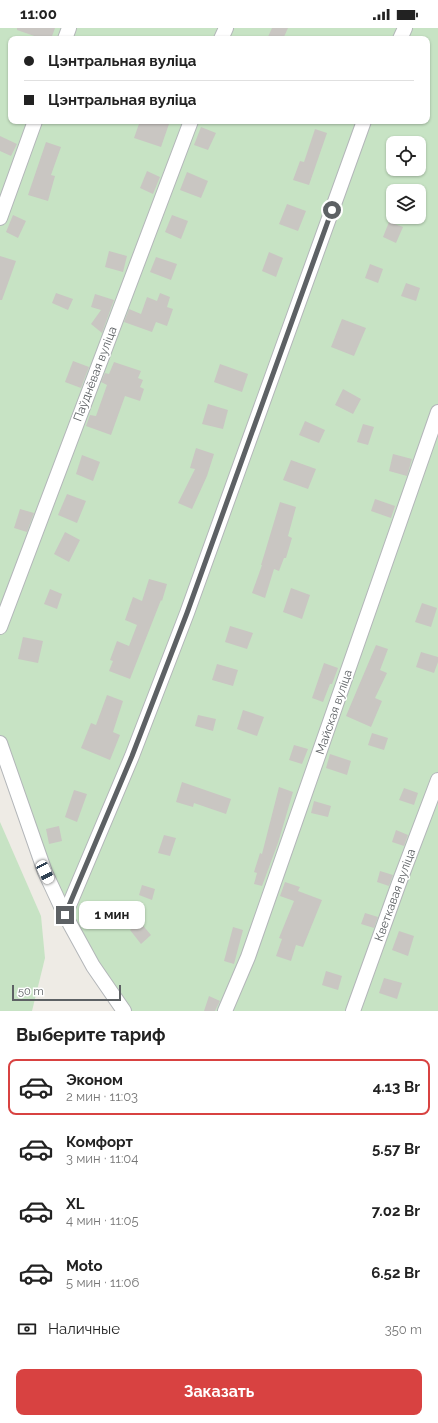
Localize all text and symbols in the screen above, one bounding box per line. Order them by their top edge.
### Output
text: 11:00 [20,5,57,23]
text: Цэнтральная вуліца [48,52,196,70]
text: Цэнтральная вуліца [48,91,196,109]
map controls [386,136,426,224]
button: locate [386,136,426,176]
button: layers [386,184,426,224]
route start [323,201,341,219]
street label: Паўднёвая вуліца [70,325,120,423]
street label: Майская вуліца [313,668,355,756]
street label: Кветкавая вуліца [372,847,418,943]
car [34,859,56,885]
callout: 1 мин [79,901,145,929]
route end [56,906,74,924]
text: 1 мин [95,907,129,922]
scale bar [12,983,121,1002]
text: 50 m [18,985,44,998]
text: Выберите тариф [16,1024,166,1045]
icon: car [18,1069,54,1105]
text: Эконом [66,1071,123,1089]
text: 4.13 Br [373,1078,420,1096]
text: 2 мин · 11:03 [66,1089,138,1104]
icon: car [18,1131,54,1167]
text: Комфорт [66,1133,133,1151]
text: 5.57 Br [372,1140,420,1158]
text: 3 мин · 11:04 [66,1151,138,1166]
icon: car [18,1193,54,1229]
text: XL [66,1195,84,1213]
text: 7.02 Br [372,1202,420,1220]
text: 4 мин · 11:05 [66,1213,139,1228]
icon: car [18,1255,54,1291]
text: Moto [66,1257,103,1275]
text: 6.52 Br [371,1264,420,1282]
text: 5 мин · 11:06 [66,1275,139,1290]
icon: cash [16,1318,38,1340]
text: Наличные [48,1320,120,1338]
text: 350 m [385,1322,422,1337]
button: Заказать [16,1369,422,1415]

